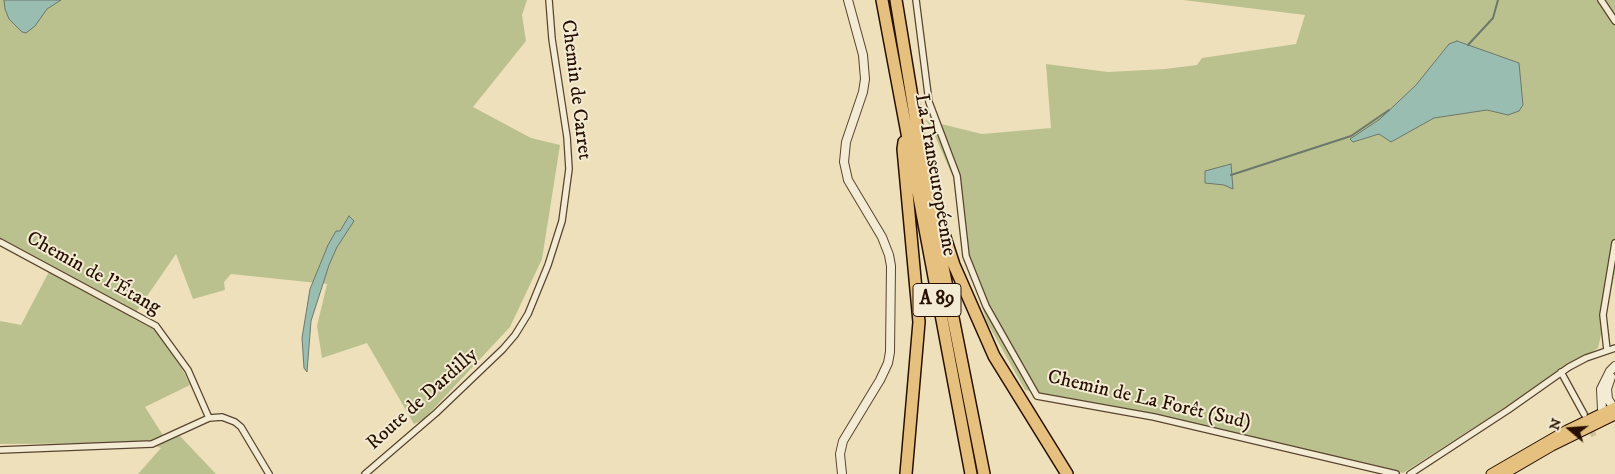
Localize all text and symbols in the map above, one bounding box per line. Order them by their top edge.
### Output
street label: Chemin de Carret [555,19,595,161]
street label: La Transeuropéenne [908,92,960,258]
street label: Chemin de l'Étang [22,227,164,321]
road number: A 89 [913,284,961,316]
street label: Route de Dardilly [362,344,484,456]
street label: Chemin de La Forêt (Sud) [1045,366,1253,436]
north arrow [1545,404,1595,454]
text: N [1545,416,1566,433]

